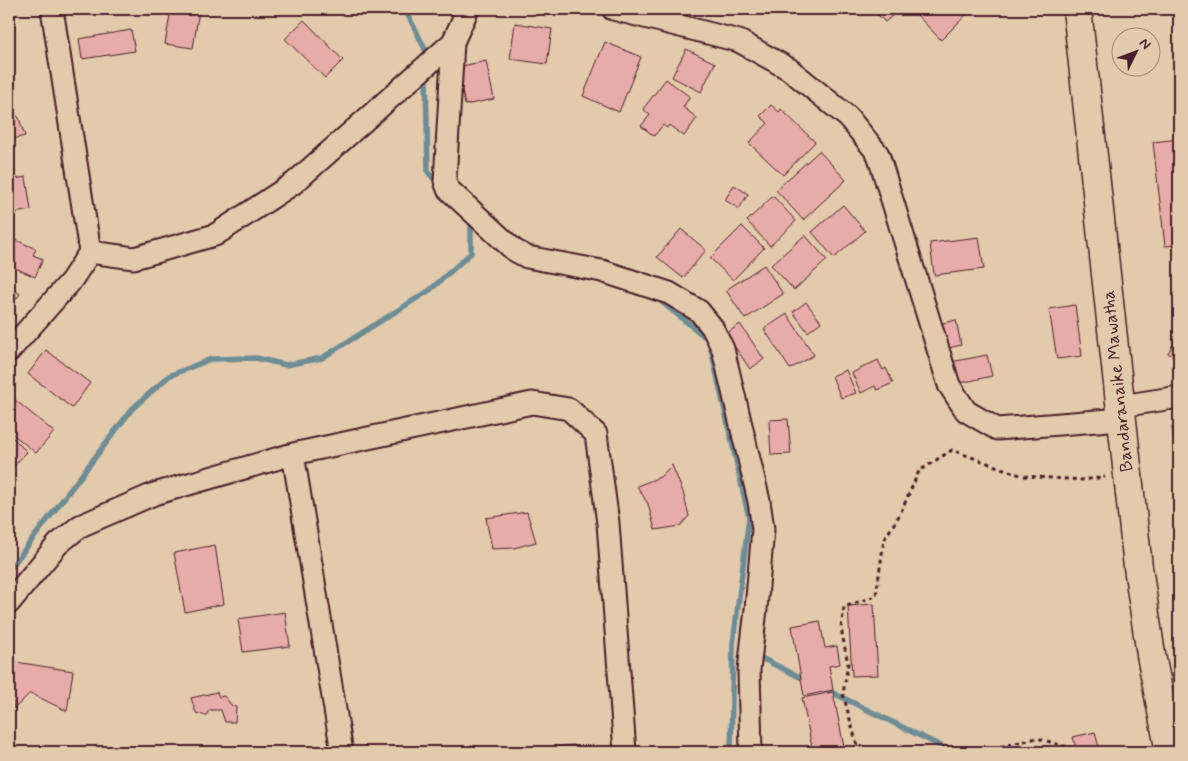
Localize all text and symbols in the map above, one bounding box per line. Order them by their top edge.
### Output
north arrow [1110,28,1160,78]
text: N [1135,34,1155,53]
street label: Bandaranaike Mawatha [1097,289,1139,473]

